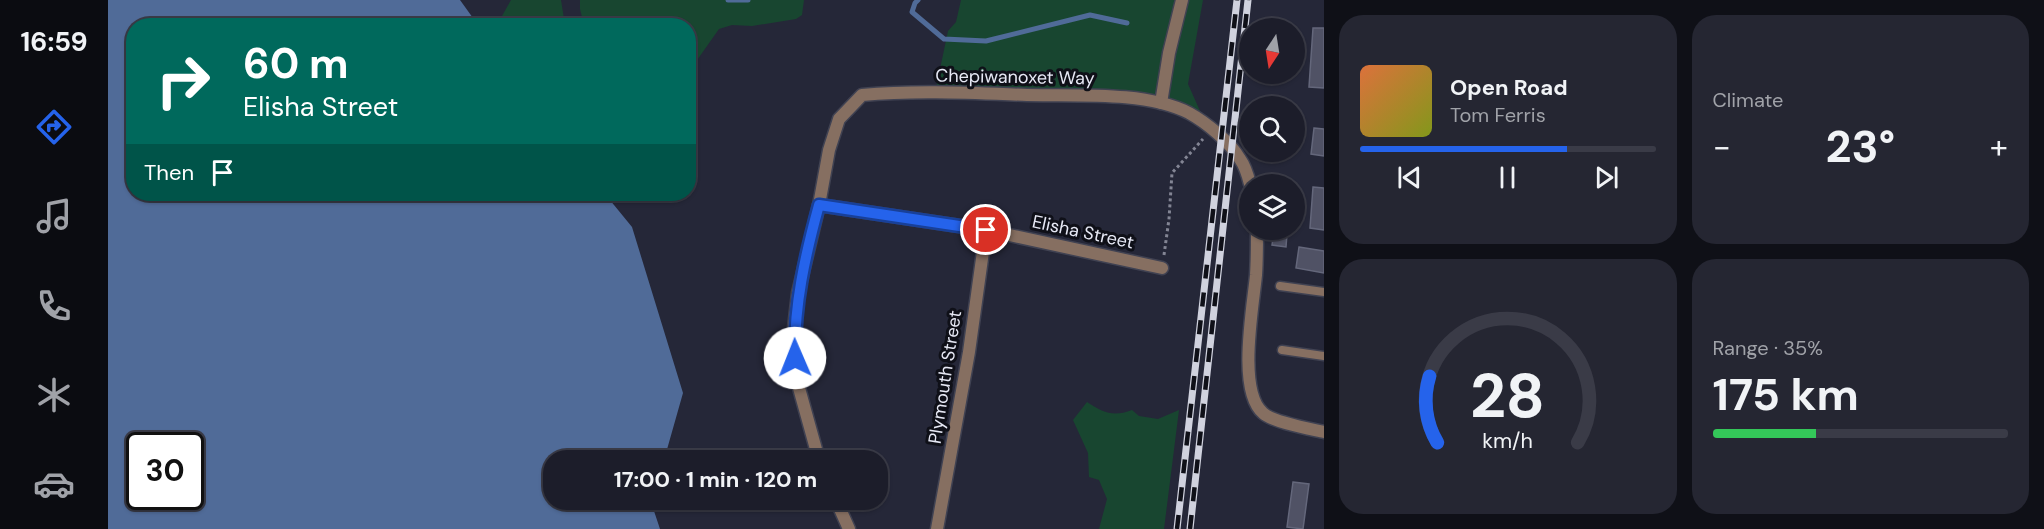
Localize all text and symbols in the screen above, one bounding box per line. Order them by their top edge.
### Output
north arrow [1239,18,1305,84]
map controls [1239,18,1305,240]
text: 16:59 [20,24,88,59]
text: 60 m [243,36,349,91]
icon: right [144,42,222,120]
street label: Chepiwanoxet Way [935,64,1095,90]
text: Open Road [1450,73,1568,102]
text: Climate [1713,87,1783,113]
text: Elisha Street [243,89,398,124]
button: search [1239,96,1305,162]
text: Tom Ferris [1450,102,1546,128]
icon: directions [33,106,75,148]
text: 23° [1826,117,1895,176]
text: − [1713,125,1731,168]
text: + [1990,125,2008,168]
icon: arrive [206,156,239,189]
text: Then [144,158,194,187]
icon: previous [1393,161,1426,194]
icon: pause [1491,161,1524,194]
icon: next [1590,161,1623,194]
button: layers [1239,174,1305,240]
icon: music [33,195,75,237]
pin [960,204,1011,255]
street label: Elisha Street [1030,210,1136,254]
icon: arrive [969,213,1002,246]
icon: phone [33,285,75,327]
street label: Plymouth Street [923,309,967,445]
position arrow [763,326,827,390]
text: Range · 35% [1713,335,1823,361]
text: 28 [1470,355,1545,436]
text: 175 km [1713,365,1859,424]
icon: climate [33,374,75,416]
text: km/h [1482,428,1533,456]
speed limit sign: 30 [126,432,204,510]
icon: car [33,463,75,505]
text: 17:00 · 1 min · 120 m [614,465,817,494]

